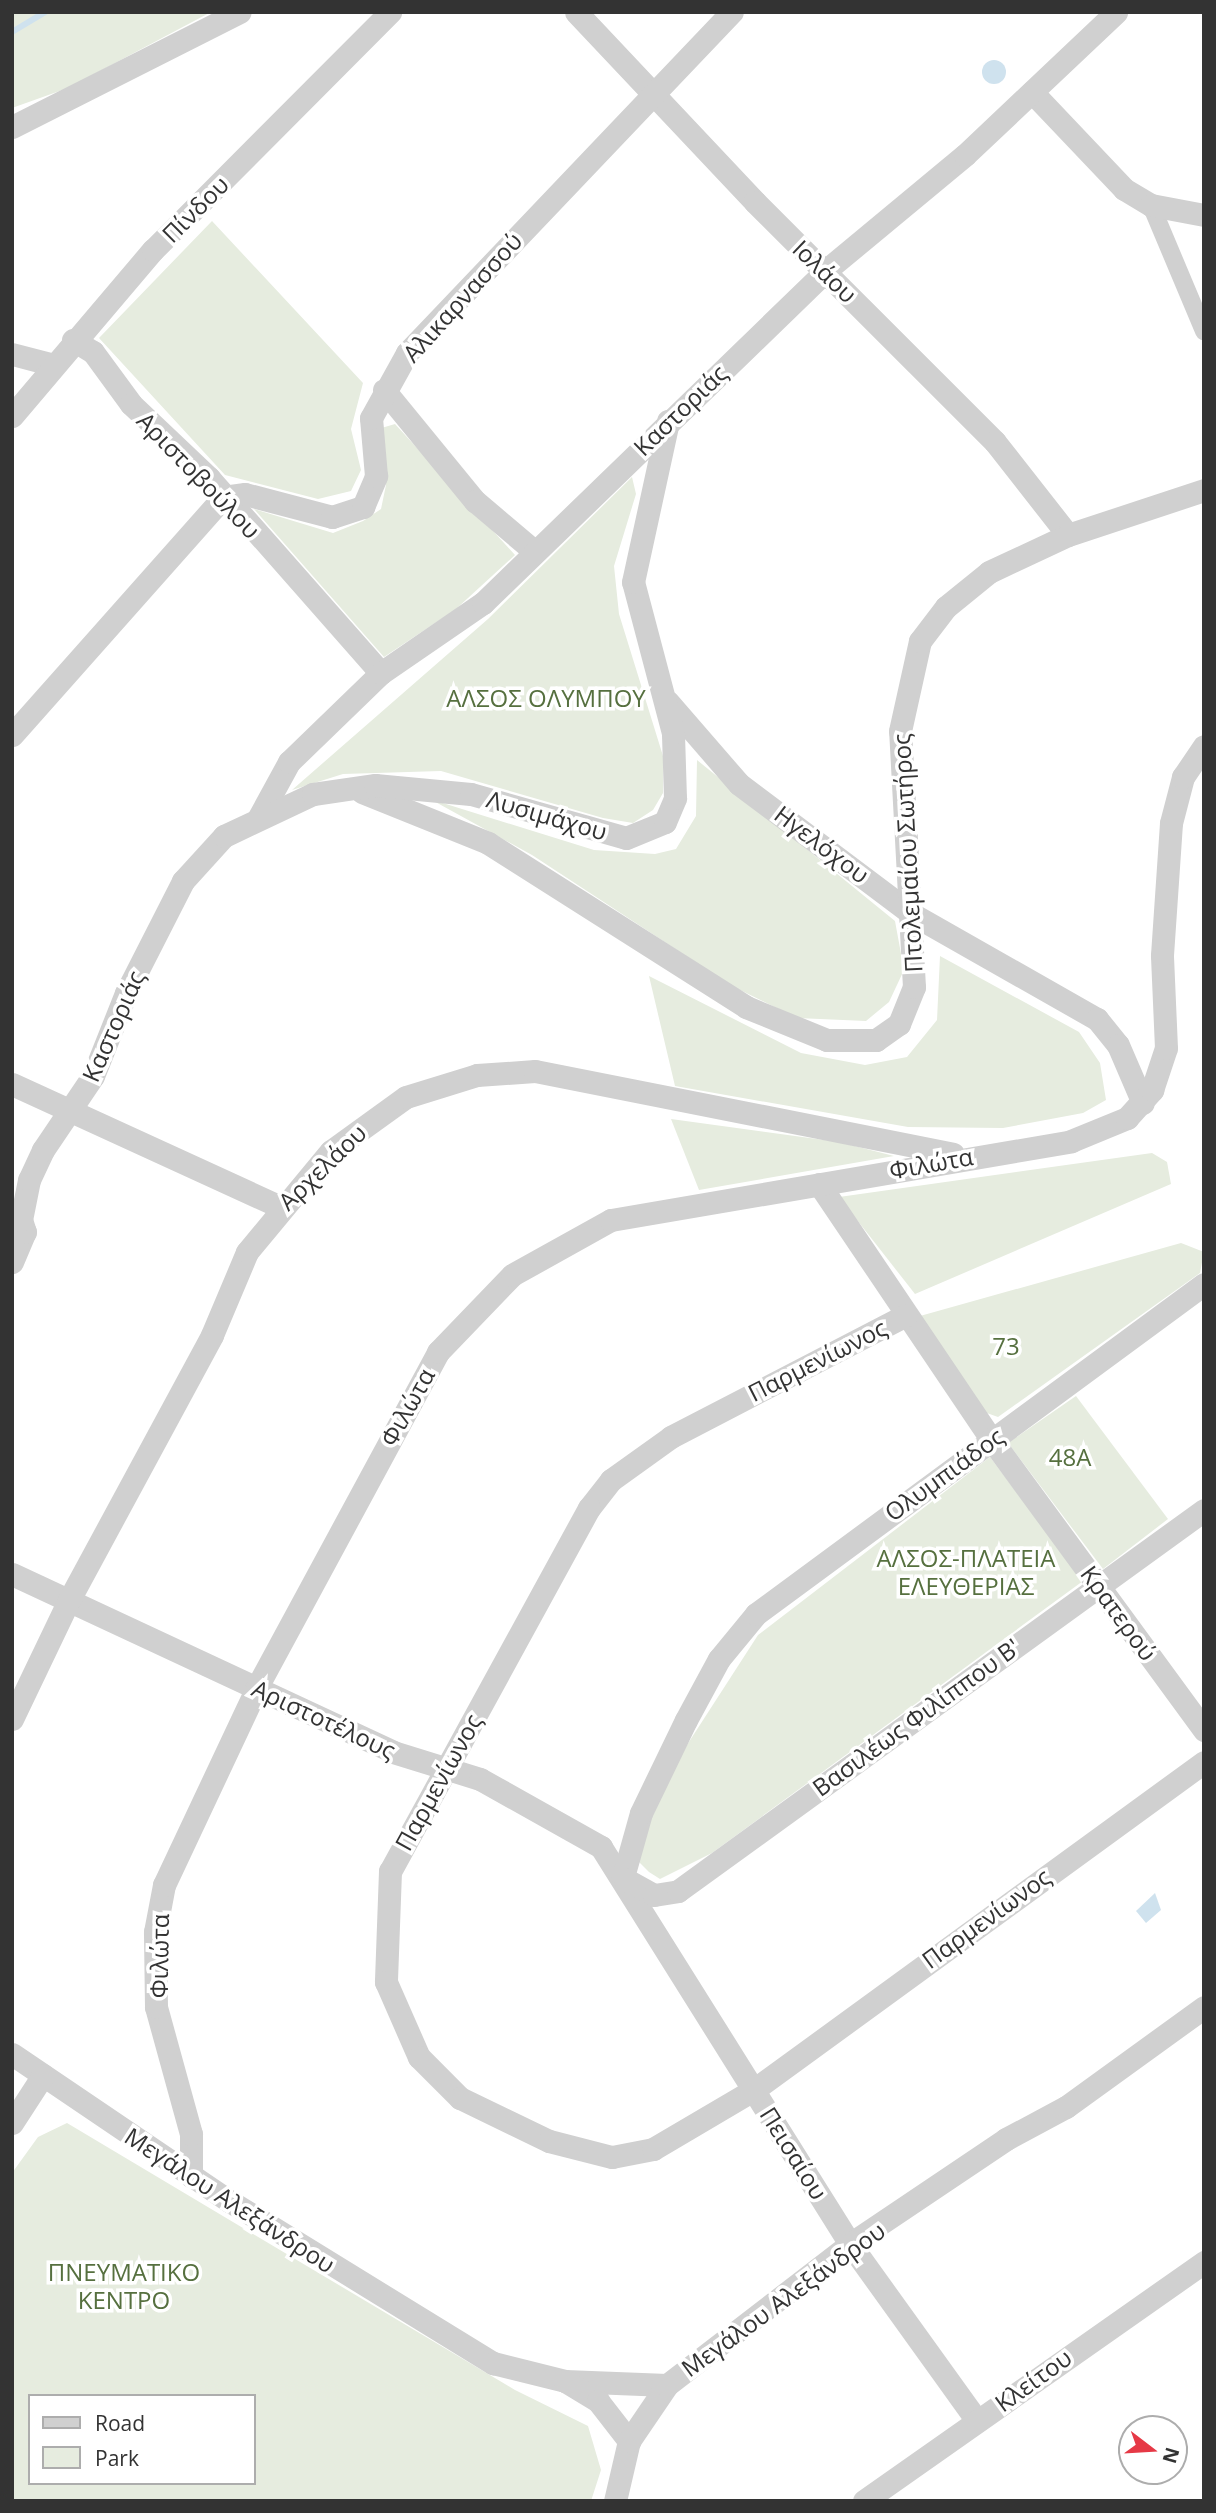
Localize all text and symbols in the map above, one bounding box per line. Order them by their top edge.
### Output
street label: Πίνδου [156,170,234,248]
street label: Αλικαρνασσού [396,226,528,368]
street label: Ιολάου [787,234,863,308]
street label: Καστοριάς [627,358,733,462]
street label: Αριστοβούλου [132,406,266,544]
park label: ΑΛΣΟΣ ΟΛΥΜΠΟΥ [446,684,646,712]
street label: Πτολεμαίου Σωτήρος [886,733,928,973]
street label: Λυσιμάχου [484,784,610,846]
street label: Ηγελόχου [769,799,875,889]
street label: Καστοριάς [76,966,150,1086]
street label: Αρχελάου [272,1118,372,1216]
street label: Φιλώτα [887,1141,975,1185]
street label: Παρμενίωνος [743,1313,891,1407]
park label: 73 [992,1332,1020,1360]
street label: Φιλώτα [374,1363,440,1451]
street label: Ολυμπιάδος [879,1421,1009,1527]
park label: 48Α [1049,1443,1091,1471]
park label: ΑΛΣΟΣ-ΠΛΑΤΕΙΑ ΕΛΕΥΘΕΡΙΑΣ [877,1544,1055,1600]
street label: Κρατερού [1075,1560,1163,1666]
street label: Βασιλέως Φιλίππου Β' [807,1632,1025,1802]
street label: Αριστοτέλους [248,1673,400,1765]
street label: Παρμενίωνος [389,1709,487,1855]
street label: Παρμενίωνος [916,1862,1056,1974]
street label: Φιλώτα [144,1913,174,1999]
street label: Πεισαίου [754,2101,834,2205]
street label: Μεγάλου Αλεξάνδρου [120,2121,340,2279]
street label: Μεγάλου Αλεξάνδρου [676,2215,890,2383]
park label: ΠΝΕΥΜΑΤΙΚΟ ΚΕΝΤΡΟ [48,2258,200,2314]
street label: Κλείτου [989,2343,1077,2417]
legend [28,2394,256,2485]
text: Road [95,2409,145,2437]
north arrow [1118,2415,1188,2485]
text: Park [95,2444,139,2472]
text: N [1156,2444,1186,2467]

